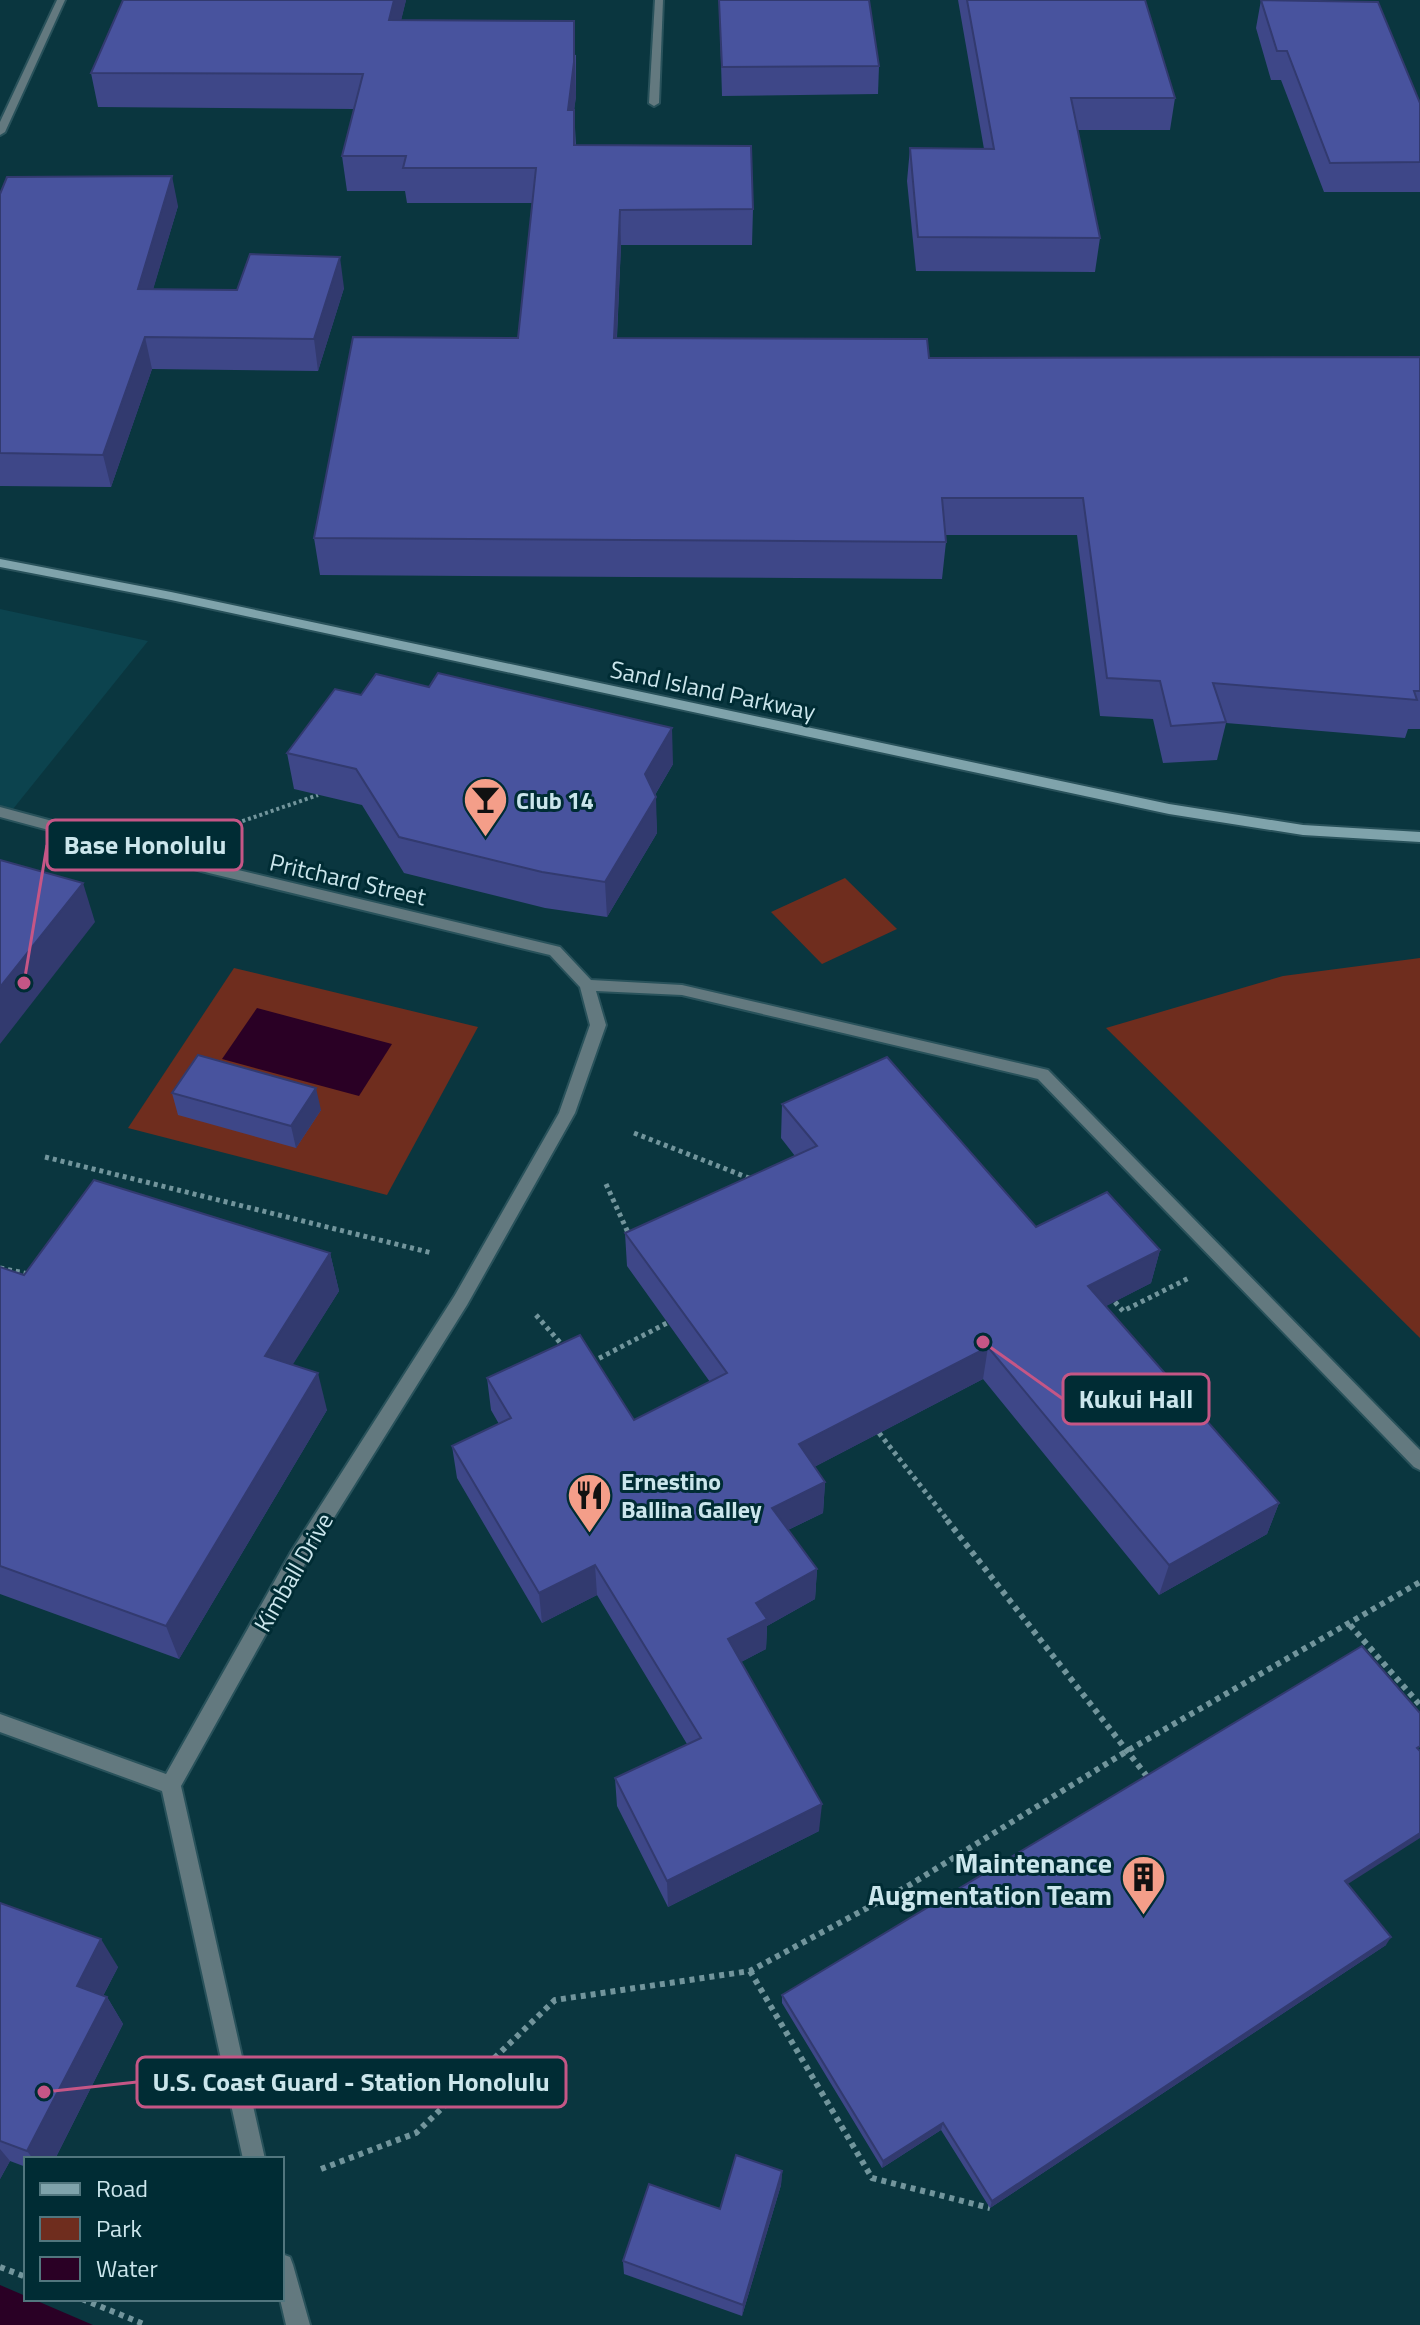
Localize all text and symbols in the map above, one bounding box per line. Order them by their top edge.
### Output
street label: Sand Island Parkway [607,651,819,729]
bar icon: Club 14 [461,776,509,839]
place label: Club 14 [516,782,594,818]
callout: Base Honolulu [47,820,242,870]
text: Base Honolulu [64,825,226,864]
street label: Pritchard Street [266,844,430,915]
callout: Kukui Hall [1063,1374,1209,1424]
text: Kukui Hall [1079,1379,1193,1418]
place label: Ernestino Ballina Galley [621,1463,762,1527]
restaurant icon: Ernestino Ballina Galley [566,1471,614,1534]
street label: Kimball Drive [244,1506,342,1638]
place label: Maintenance Augmentation Team [868,1841,1112,1916]
building icon: Maintenance Augmentation Team [1119,1854,1167,1917]
callout: U.S. Coast Guard - Station Honolulu [137,2057,566,2107]
text: U.S. Coast Guard - Station Honolulu [152,2062,550,2101]
legend [24,2157,284,2301]
text: Road [96,2170,148,2206]
text: Park [96,2210,142,2246]
text: Water [96,2250,158,2286]

